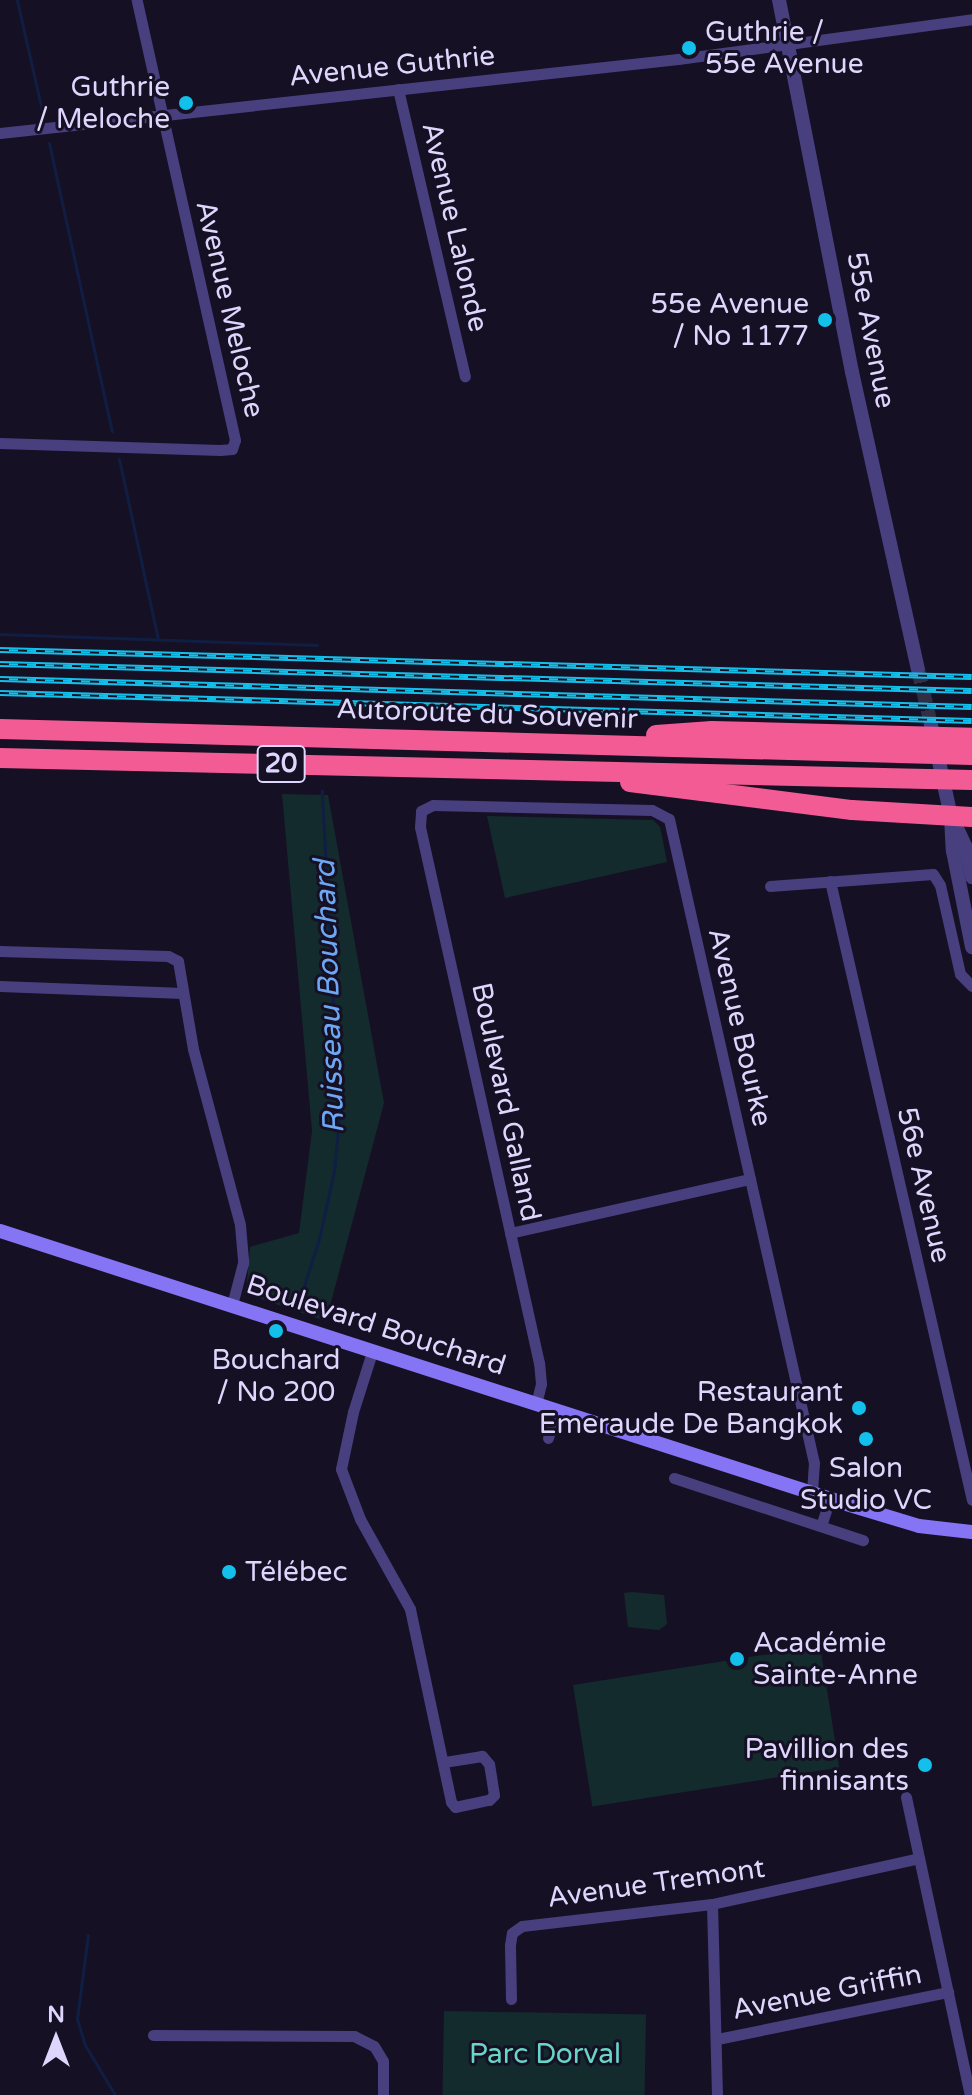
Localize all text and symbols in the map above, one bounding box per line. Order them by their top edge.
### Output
place label: Guthrie / 55e Avenue [705,15,864,81]
street label: Avenue Guthrie [287,38,497,94]
marker: Guthrie / 55e Avenue [680,39,698,57]
place label: Guthrie / Meloche [36,70,170,136]
marker: Guthrie / Meloche [177,94,195,112]
street label: Avenue Lalonde [415,119,495,335]
street label: Avenue Meloche [189,197,271,421]
street label: 55e Avenue [839,249,903,411]
place label: 55e Avenue / No 1177 [650,287,809,353]
marker: 55e Avenue / No 1177 [816,311,834,329]
street label: Autoroute du Souvenir [336,692,638,736]
road number: 20 [255,742,307,786]
water label: Ruisseau Bouchard [307,859,353,1135]
street label: Avenue Bourke [701,925,779,1129]
street label: Boulevard Galland [464,980,548,1224]
street label: 56e Avenue [890,1104,958,1266]
street label: Boulevard Bouchard [242,1267,510,1383]
marker: Bouchard / No 200 [267,1322,285,1340]
place label: Bouchard / No 200 [211,1343,341,1409]
place label: Restaurant Emeraude De Bangkok [539,1375,843,1441]
marker: Restaurant Emeraude De Bangkok [850,1399,868,1417]
marker: Salon Studio VC [857,1430,875,1448]
place label: Salon Studio VC [800,1451,932,1517]
place label: Télébec [245,1555,347,1589]
marker: Télébec [220,1563,238,1581]
place label: Académie Sainte-Anne [753,1626,918,1692]
marker: Académie Sainte-Anne [728,1650,746,1668]
place label: Pavillion des finnisants [744,1732,909,1798]
marker: Pavillion des finnisants [916,1756,934,1774]
street label: Avenue Tremont [545,1851,767,1915]
street label: Avenue Griffin [729,1957,925,2027]
north arrow [16,1999,96,2079]
text: N [47,2002,65,2028]
park label: Parc Dorval [469,2037,621,2071]

